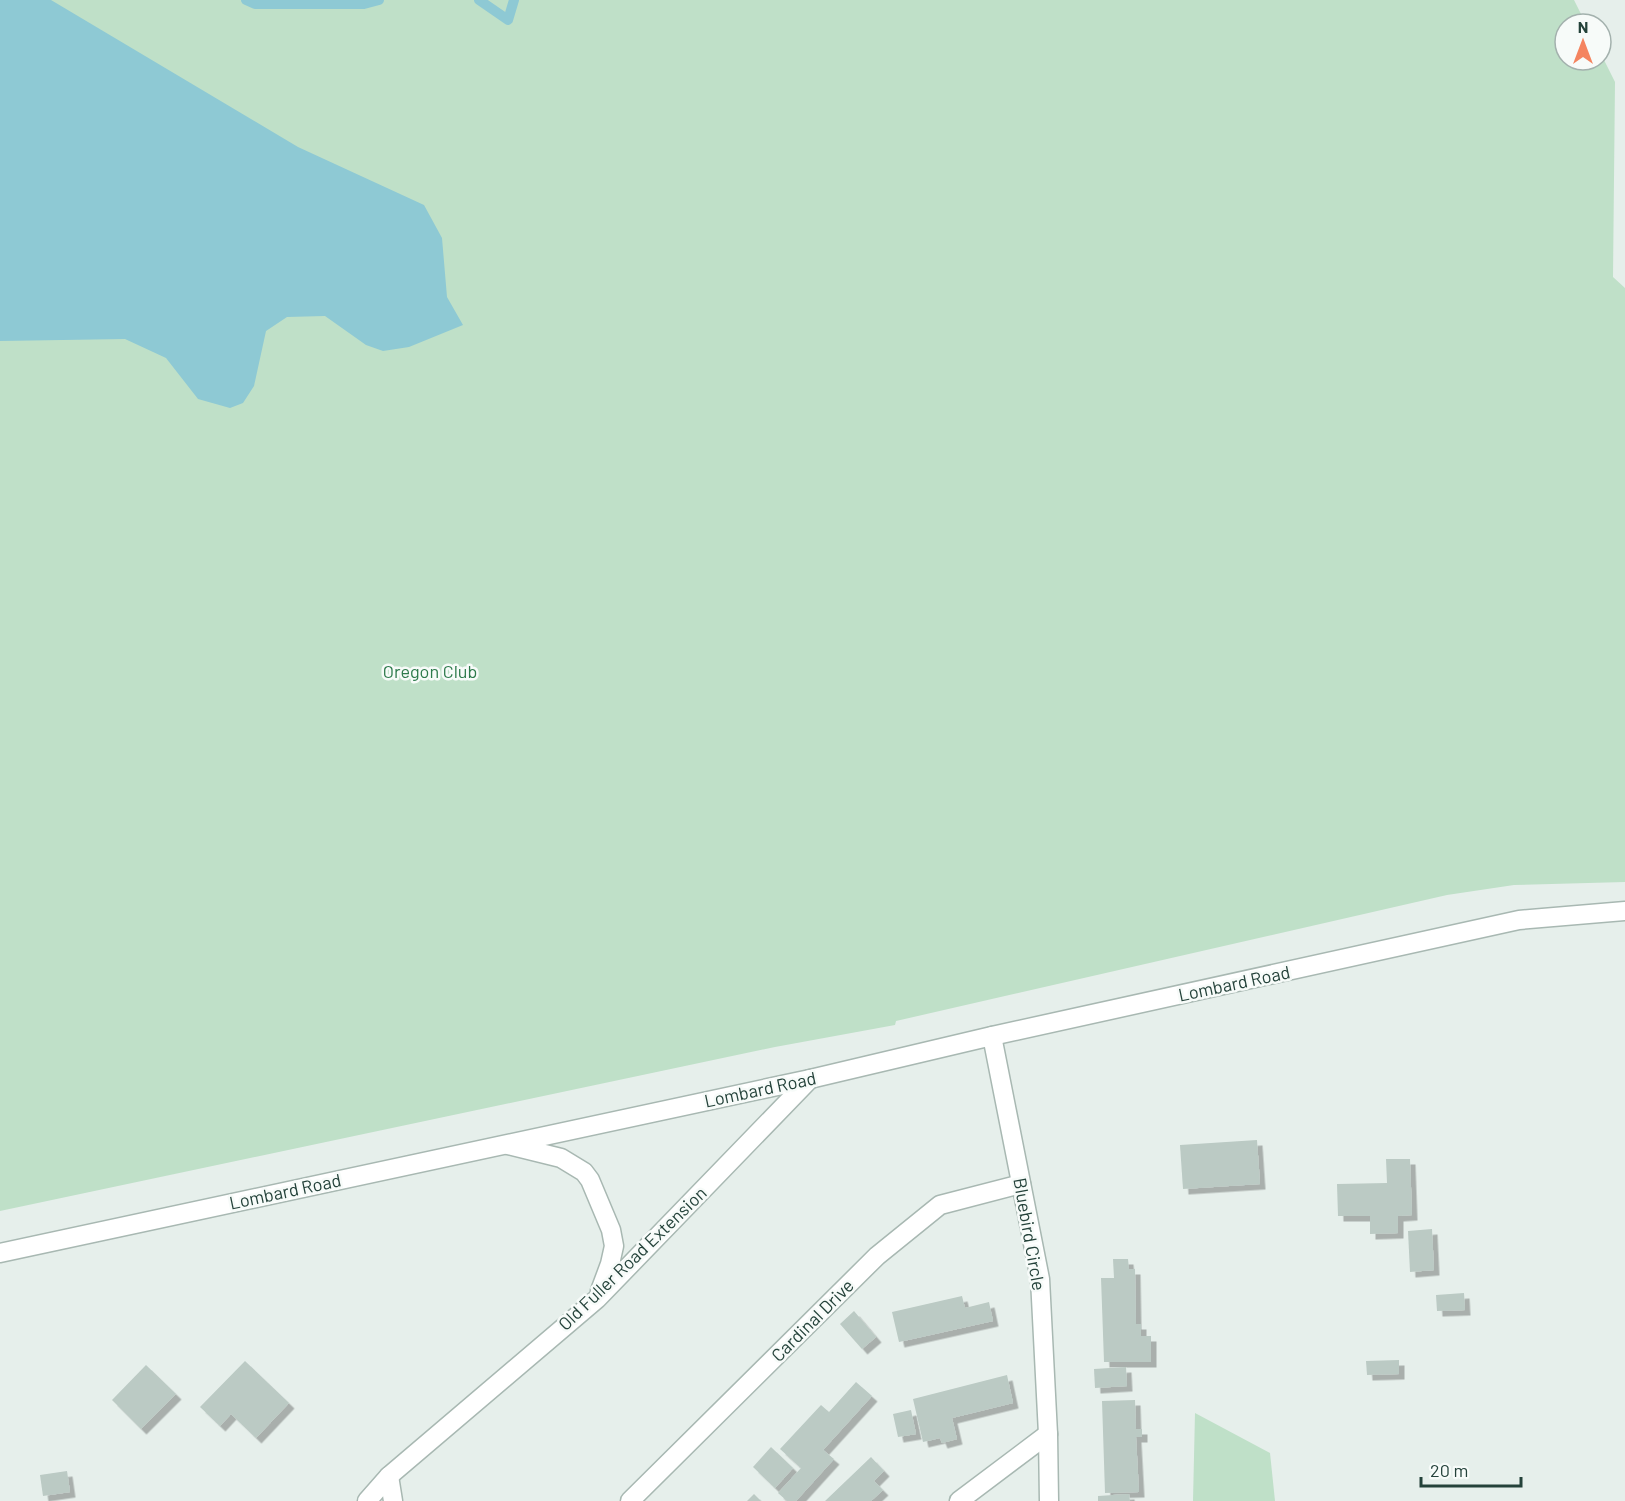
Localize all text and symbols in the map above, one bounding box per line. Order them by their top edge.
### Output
north arrow [1553,12,1613,72]
text: N [1578,17,1588,36]
park label: Oregon Club [383,660,477,682]
street label: Lombard Road [1176,960,1292,1006]
street label: Lombard Road [702,1066,818,1112]
street label: Lombard Road [227,1168,343,1214]
street label: Bluebird Circle [1009,1176,1051,1292]
street label: Old Fuller Road Extension [553,1181,711,1335]
street label: Cardinal Drive [766,1274,858,1366]
scale bar [1421,1450,1522,1488]
text: 20 m [1430,1459,1468,1481]

